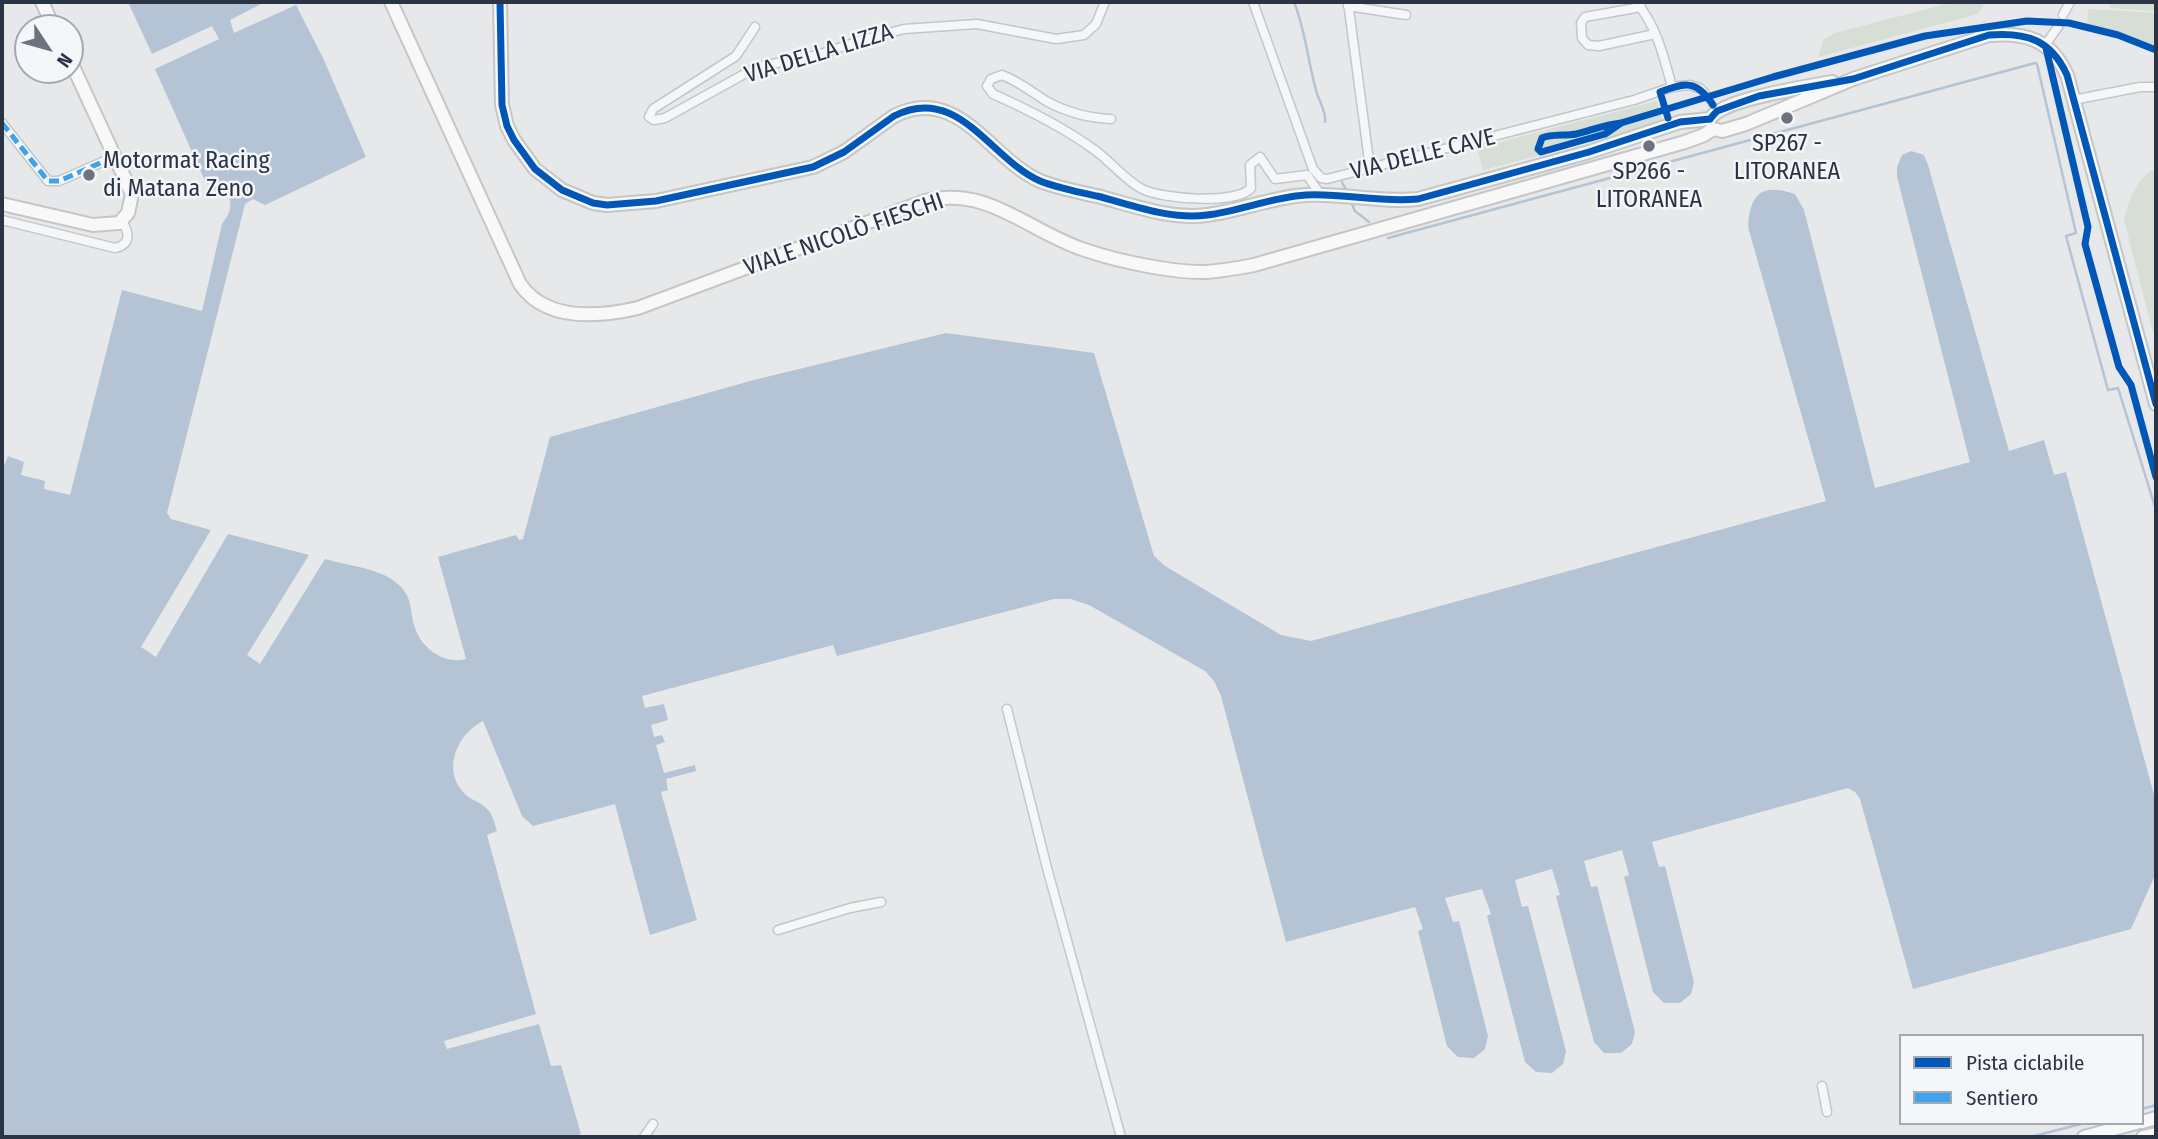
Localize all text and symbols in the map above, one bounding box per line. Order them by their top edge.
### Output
north arrow [14,14,84,84]
street label: VIA DELLA LIZZA [741,18,897,90]
text: N [52,49,77,72]
marker: SP267 - LITORANEA [1779,110,1795,126]
street label: VIA DELLE CAVE [1348,123,1498,187]
place label: SP267 - LITORANEA [1734,130,1840,186]
marker: SP266 - LITORANEA [1641,138,1657,154]
place label: Motormat Racing di Matana Zeno [103,147,270,203]
place label: SP266 - LITORANEA [1596,158,1702,214]
marker: Motormat Racing di Matana Zeno [81,167,97,183]
street label: VIALE NICOLÒ FIESCHI [740,187,948,283]
legend [1899,1034,2144,1125]
text: Pista ciclabile [1966,1050,2084,1076]
text: Sentiero [1966,1085,2038,1111]

